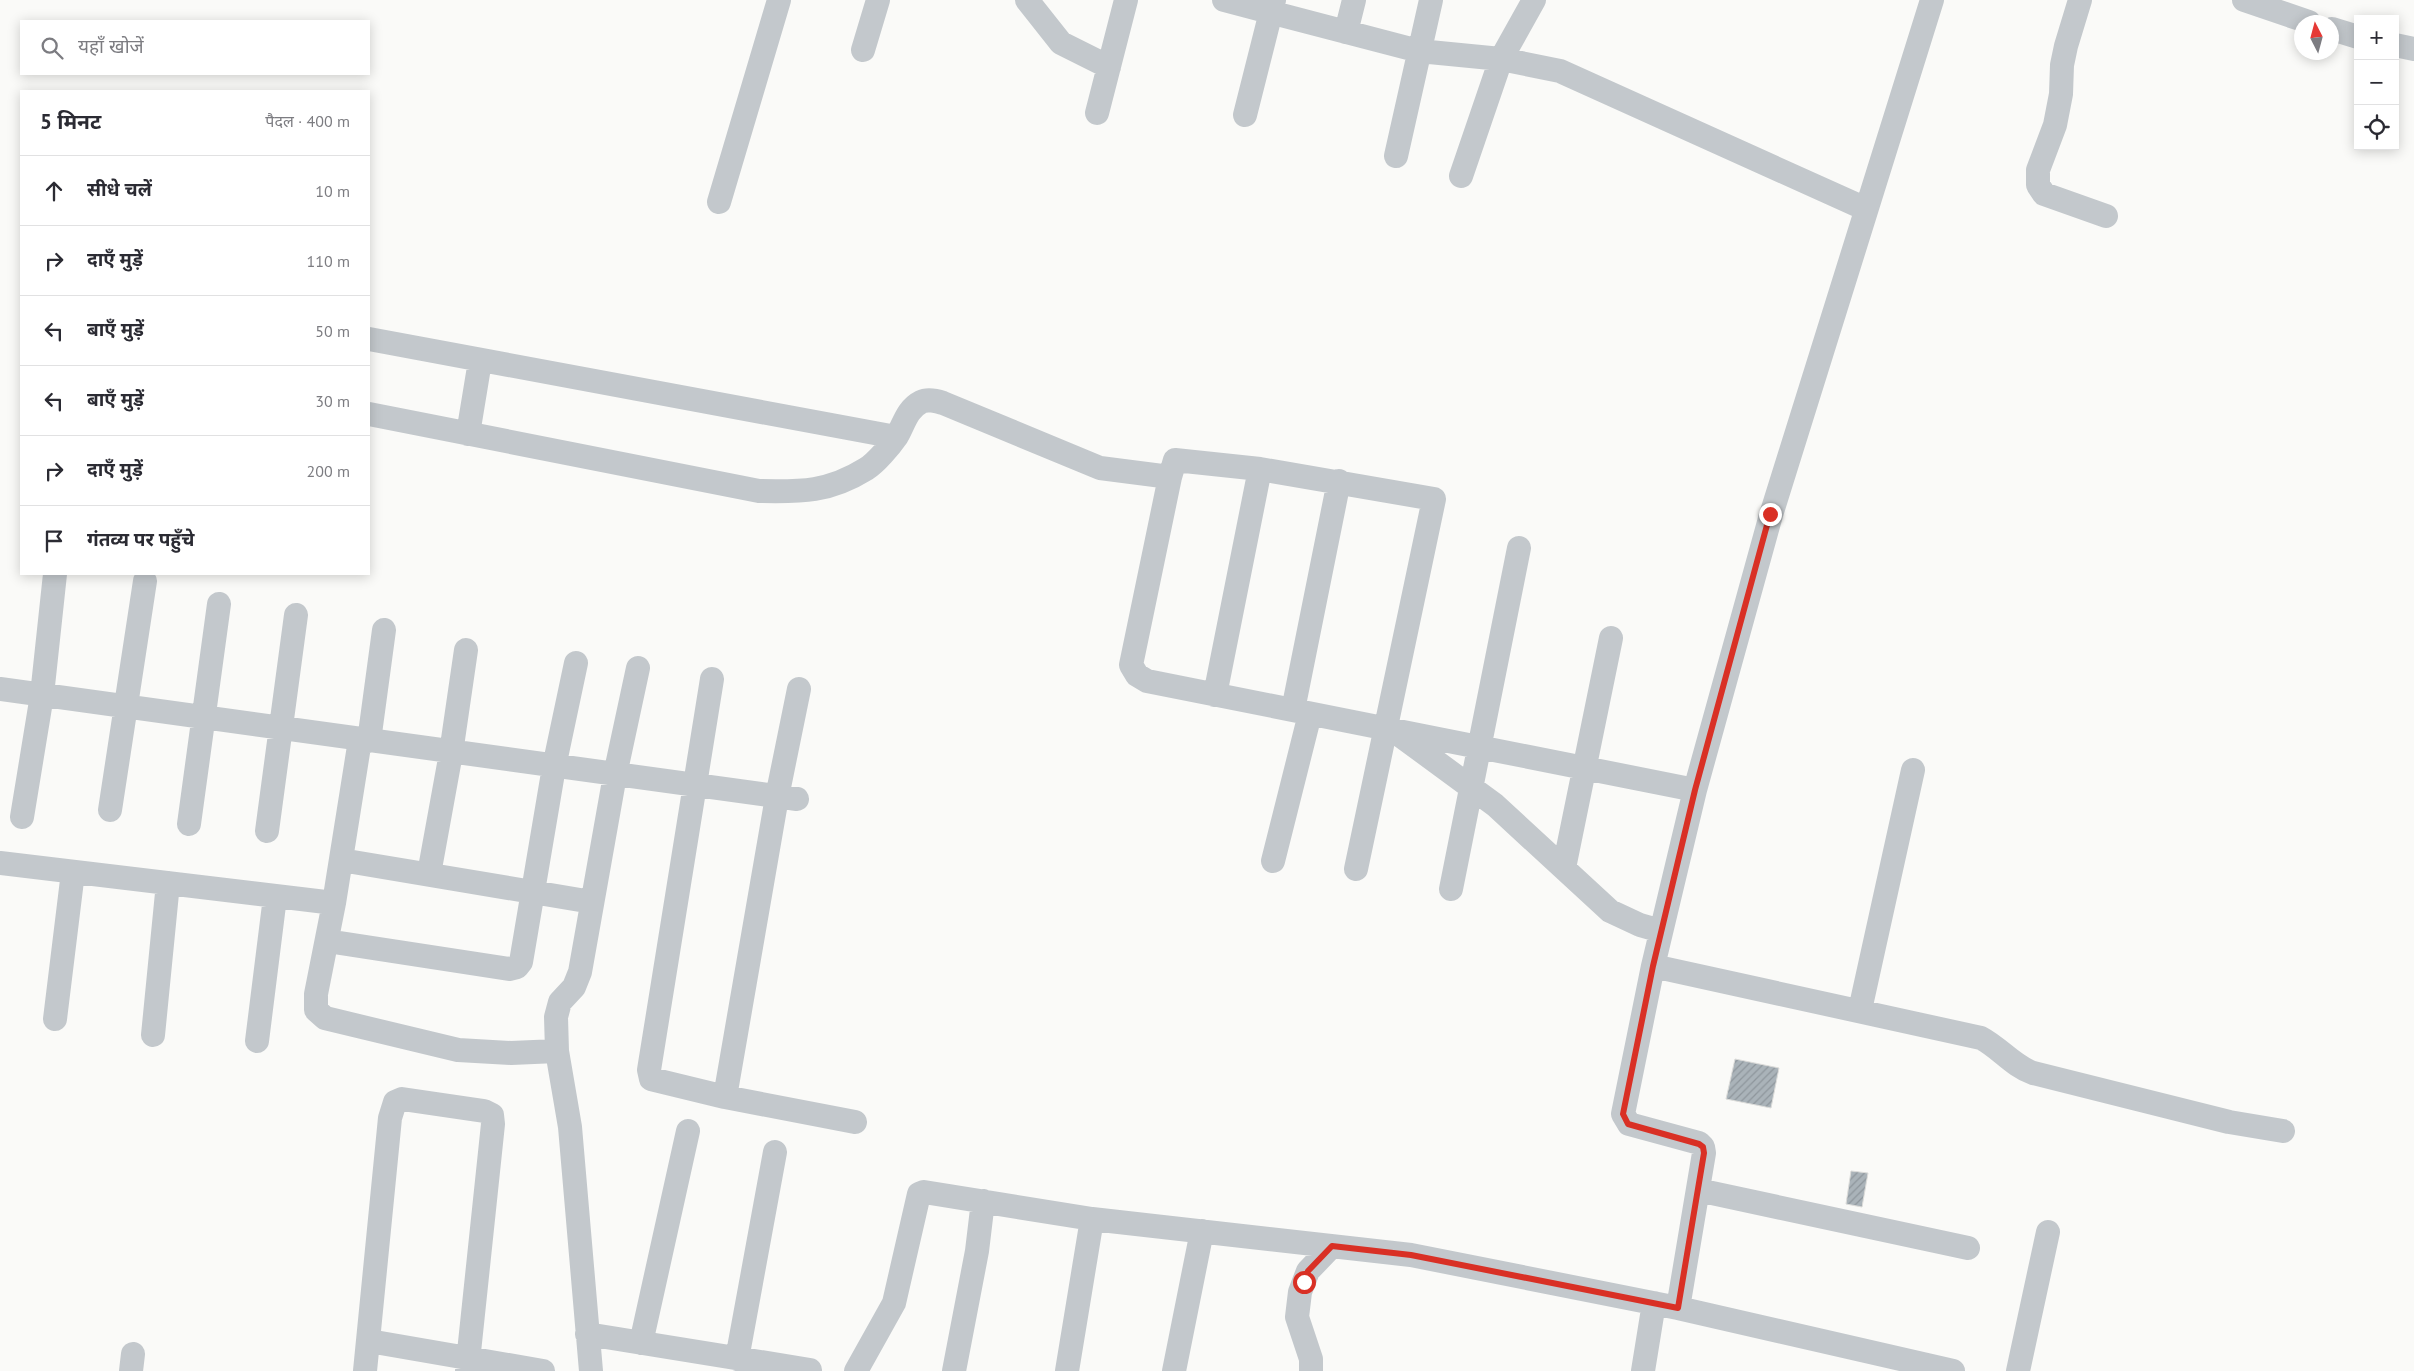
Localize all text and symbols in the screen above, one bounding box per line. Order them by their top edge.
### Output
north arrow [2294,15,2339,60]
map controls [2354,15,2399,150]
button: + [2354,15,2399,60]
search box [20,20,370,75]
icon: search [38,34,66,62]
text: यहाँ खोजें [78,34,144,58]
button: − [2354,60,2399,105]
button: locate [2354,105,2399,150]
text: 5 मिनट [40,108,101,135]
text: पैदल · 400 m [265,111,350,131]
icon: ahead [40,177,68,205]
text: सीधे चलें [87,177,152,201]
text: 10 m [315,181,350,201]
icon: right [40,247,68,275]
text: दाएँ मुड़ें [87,247,143,271]
text: 110 m [307,251,350,271]
icon: left [40,317,68,345]
text: बाएँ मुड़ें [87,317,144,341]
text: 50 m [315,321,350,341]
icon: left [40,387,68,415]
text: बाएँ मुड़ें [87,387,144,411]
text: 30 m [315,391,350,411]
icon: right [40,457,68,485]
text: दाएँ मुड़ें [87,457,143,481]
text: 200 m [307,461,350,481]
route end [1759,503,1782,526]
icon: arrive [40,527,68,555]
text: गंतव्य पर पहुँचे [87,527,194,551]
route start [1293,1271,1316,1294]

